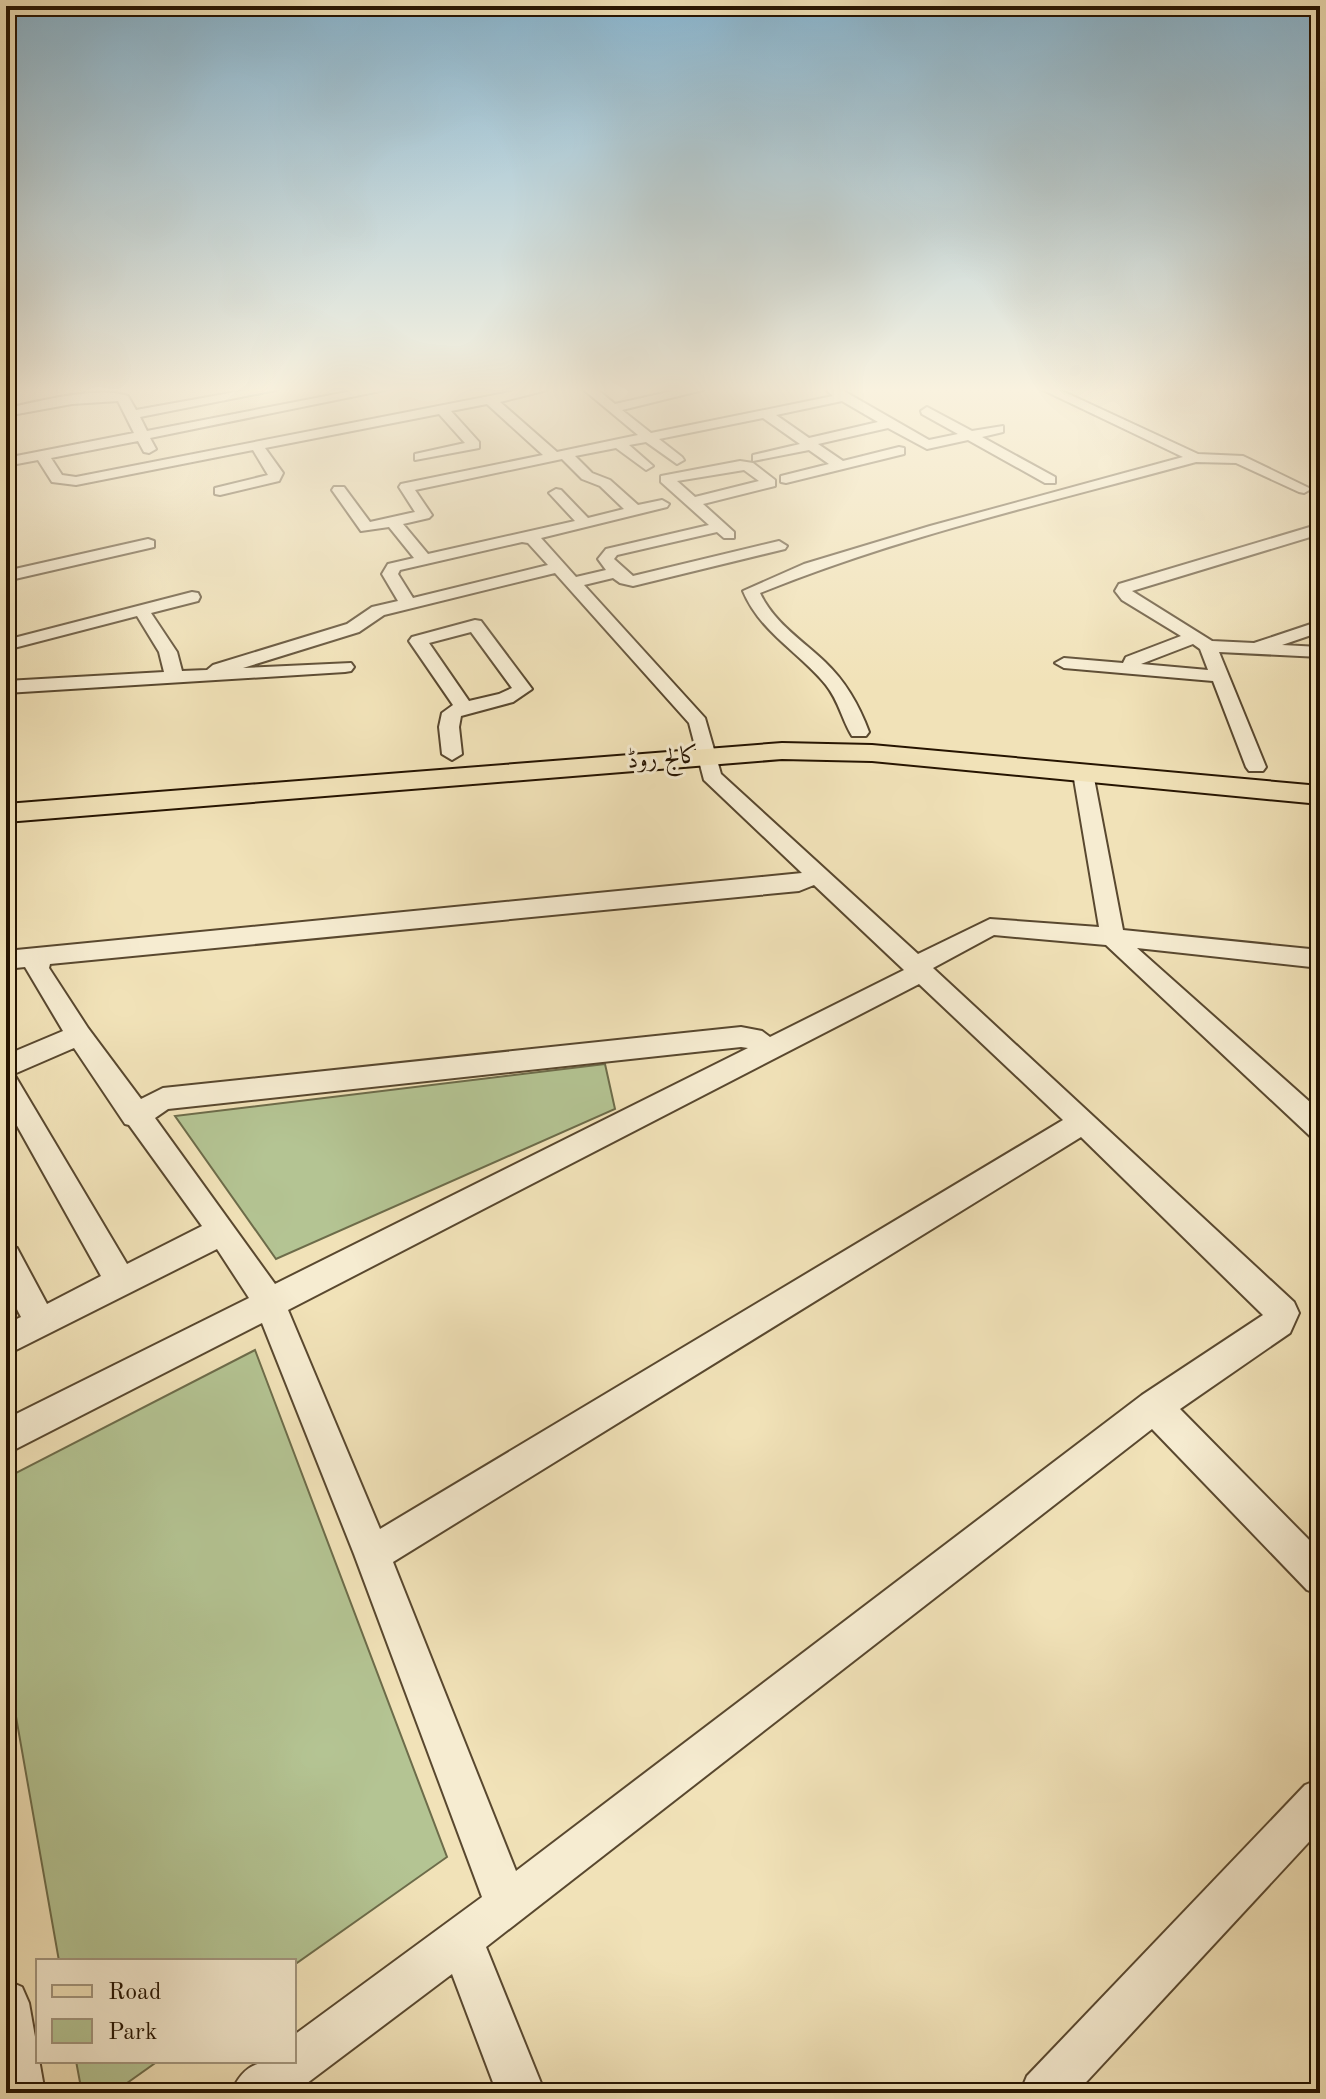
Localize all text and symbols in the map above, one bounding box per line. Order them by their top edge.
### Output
street label: کالج روڈ [626,741,700,780]
legend [36,1959,296,2063]
text: Road [108,1981,161,2005]
text: Park [108,2021,157,2045]

